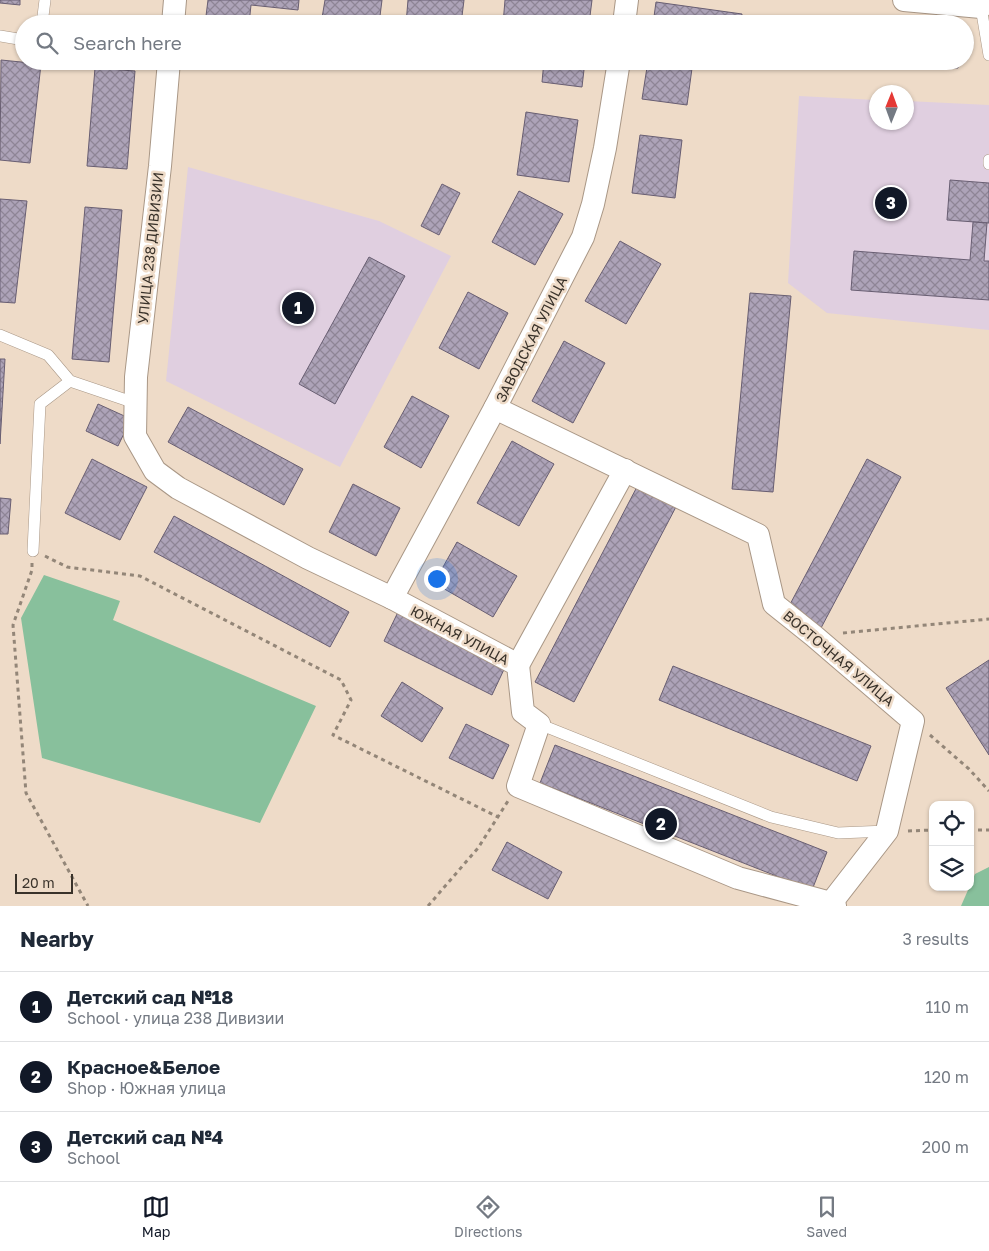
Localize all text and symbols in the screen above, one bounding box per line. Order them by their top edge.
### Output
search box [15,15,974,70]
icon: search [33,29,61,57]
text: Search here [73,31,182,54]
north arrow [869,85,914,130]
street label: УЛИЦА 238 ДИВИЗИИ [134,171,166,325]
pin: 3 [875,184,907,222]
street label: ЗАВОДСКАЯ УЛИЦА [492,273,570,405]
pin: 1 [282,289,314,327]
your location [424,566,450,592]
street label: ЮЖНАЯ УЛИЦА [408,602,513,668]
street label: ВОСТОЧНАЯ УЛИЦА [780,607,898,710]
map controls [929,801,974,891]
button: locate [929,801,974,846]
pin: 2 [645,805,677,843]
button: layers [929,846,974,891]
scale bar [15,871,72,894]
text: 20 m [22,874,55,891]
text: Nearby [20,926,94,952]
text: 3 results [902,929,969,949]
text: Детский сад №18 [67,985,233,1008]
text: 1 [32,997,40,1017]
text: 110 m [925,997,969,1017]
text: School · улица 238 Дивизии [67,1008,284,1028]
text: Красное&Белое [67,1055,220,1078]
text: 2 [31,1067,41,1087]
text: 120 m [924,1067,969,1087]
text: Shop · Южная улица [67,1078,226,1098]
text: Детский сад №4 [67,1125,223,1148]
text: 3 [31,1137,41,1157]
text: 200 m [922,1137,969,1157]
text: School [67,1148,120,1168]
tab: Map [142,1193,170,1240]
tab: Directions [454,1193,523,1240]
tab: Saved [806,1193,847,1240]

